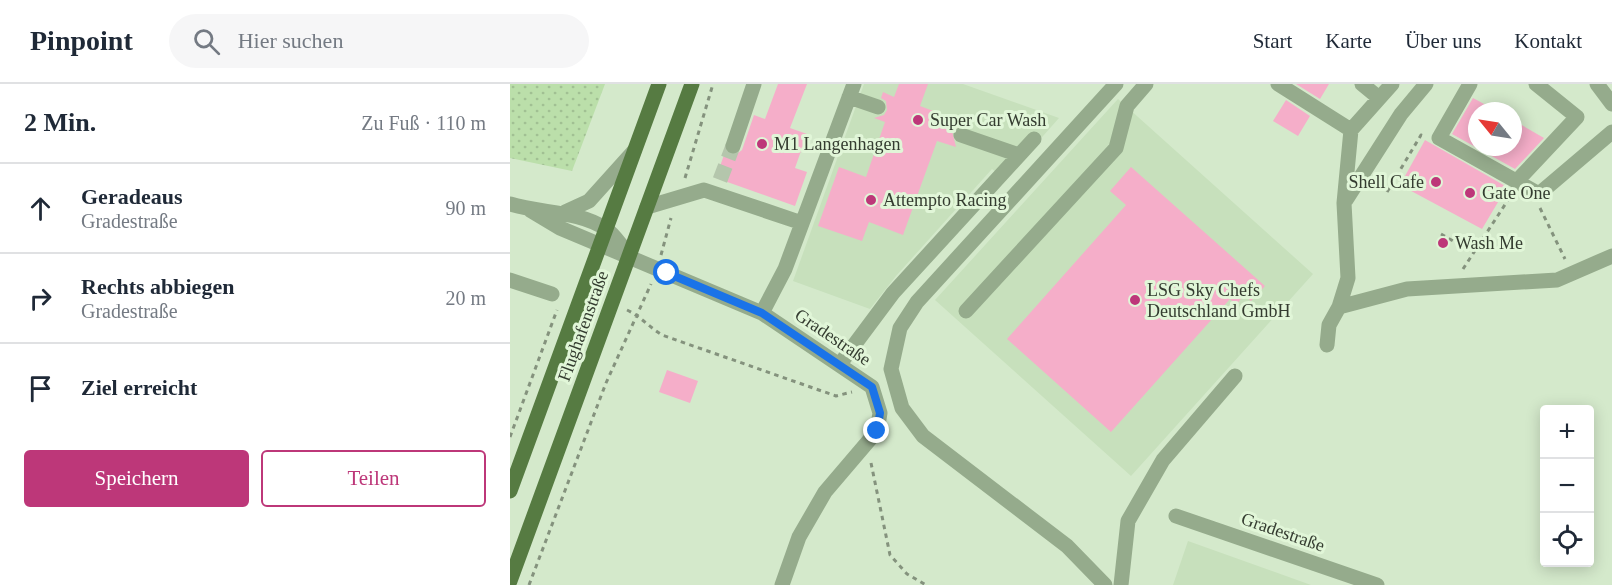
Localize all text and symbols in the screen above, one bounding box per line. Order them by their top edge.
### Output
search box [169,14,589,68]
text: Pinpoint [30,25,133,56]
icon: search [190,25,223,58]
text: Hier suchen [238,28,343,53]
text: Start [1253,29,1292,53]
text: Karte [1325,29,1372,53]
text: Über uns [1405,29,1481,53]
text: Kontakt [1514,29,1582,53]
north arrow [1468,102,1522,156]
text: 2 Min. [24,108,96,137]
place label: Super Car Wash [930,110,1046,130]
text: Zu Fuß · 110 m [361,112,486,134]
marker: Super Car Wash [911,113,925,127]
place label: M1 Langenhagen [774,134,900,154]
marker: M1 Langenhagen [755,137,769,151]
place label: Shell Cafe [1349,172,1424,192]
marker: Shell Cafe [1429,175,1443,189]
place label: Gate One [1482,183,1550,203]
text: Geradeaus [81,184,182,209]
marker: Gate One [1463,186,1477,200]
place label: Attempto Racing [883,190,1006,210]
icon: ahead [24,192,57,225]
marker: Attempto Racing [864,193,878,207]
text: 90 m [445,197,486,219]
text: Gradestraße [81,210,178,232]
place label: Wash Me [1455,233,1523,253]
marker: Wash Me [1436,236,1450,250]
route start [653,259,679,285]
street label: Flughafenstraße [554,268,612,384]
text: Rechts abbiegen [81,274,234,299]
place label: LSG Sky Chefs Deutschland GmbH [1147,280,1290,321]
icon: right [24,282,57,315]
text: 20 m [445,287,486,309]
marker: LSG Sky Chefs Deutschland GmbH [1128,293,1142,307]
text: Gradestraße [81,300,178,322]
street label: Gradestraße [791,304,875,370]
icon: arrive [24,372,57,405]
text: Ziel erreicht [81,375,197,400]
map controls [1540,405,1594,567]
button: + [1540,405,1594,459]
route end [863,417,889,443]
button: Speichern [24,450,249,507]
button: Teilen [261,450,486,507]
button: − [1540,459,1594,513]
street label: Gradestraße [1239,508,1327,556]
button: locate [1540,513,1594,567]

